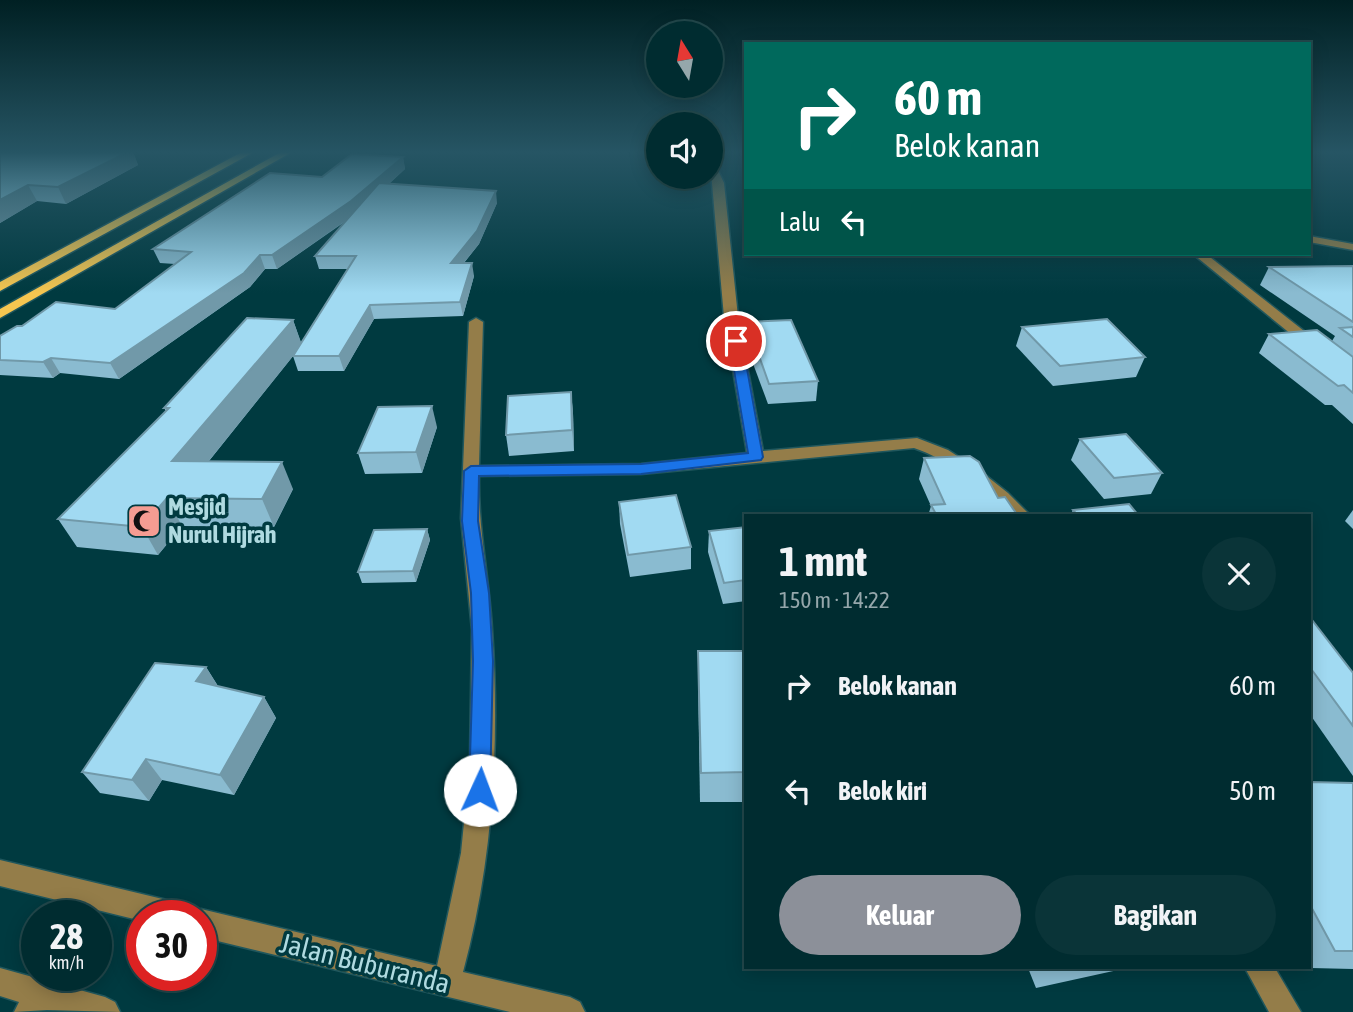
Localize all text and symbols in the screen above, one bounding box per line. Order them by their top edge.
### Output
north arrow [646,21,723,98]
map controls [646,21,723,189]
text: 60 m [894,69,982,125]
icon: right [779,70,870,161]
button: sound [646,112,723,189]
text: Belok kanan [894,127,1040,164]
icon: left [835,203,873,241]
text: Lalu [779,207,821,237]
pin [706,311,766,371]
icon: arrive [717,322,755,360]
place label: Mesjid Nurul Hijrah [168,493,276,548]
mosque icon: Mesjid Nurul Hijrah [125,502,163,540]
text: 1 mnt [779,537,867,585]
button: close [1202,537,1276,611]
text: 150 m · 14:22 [779,587,890,613]
icon: right [779,667,817,705]
text: Belok kanan [838,671,957,701]
text: 60 m [1229,671,1276,701]
position arrow [443,753,517,827]
icon: left [779,772,817,810]
text: Belok kiri [838,776,927,806]
text: 50 m [1229,776,1276,806]
button: Keluar [779,875,1021,955]
button: Bagikan [1035,875,1276,955]
speed limit sign: 30 [126,900,217,991]
text: 28 [50,916,83,956]
street label: Jalan Buburanda [277,926,453,1000]
text: km/h [49,952,84,973]

